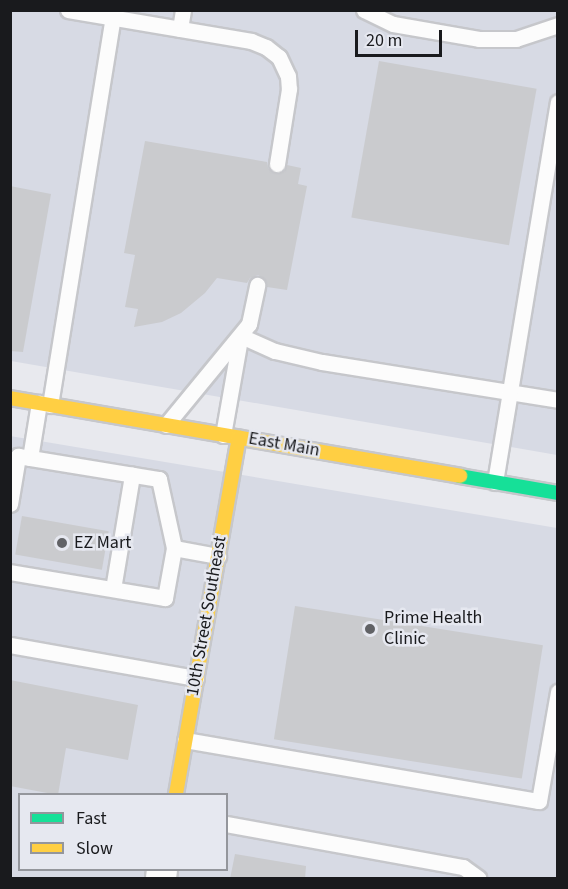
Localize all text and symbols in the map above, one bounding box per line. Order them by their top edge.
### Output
scale bar [358,18,445,56]
text: 20 m [366,28,402,53]
street label: East Main [247,428,321,462]
place label: EZ Mart [74,532,131,554]
street label: 10th Street Southeast [182,534,232,698]
marker: EZ Mart [55,536,69,550]
place label: Prime Health Clinic [384,608,482,650]
marker: Prime Health Clinic [361,620,379,638]
legend [18,793,228,871]
text: Fast [76,806,107,831]
text: Slow [76,836,113,861]

